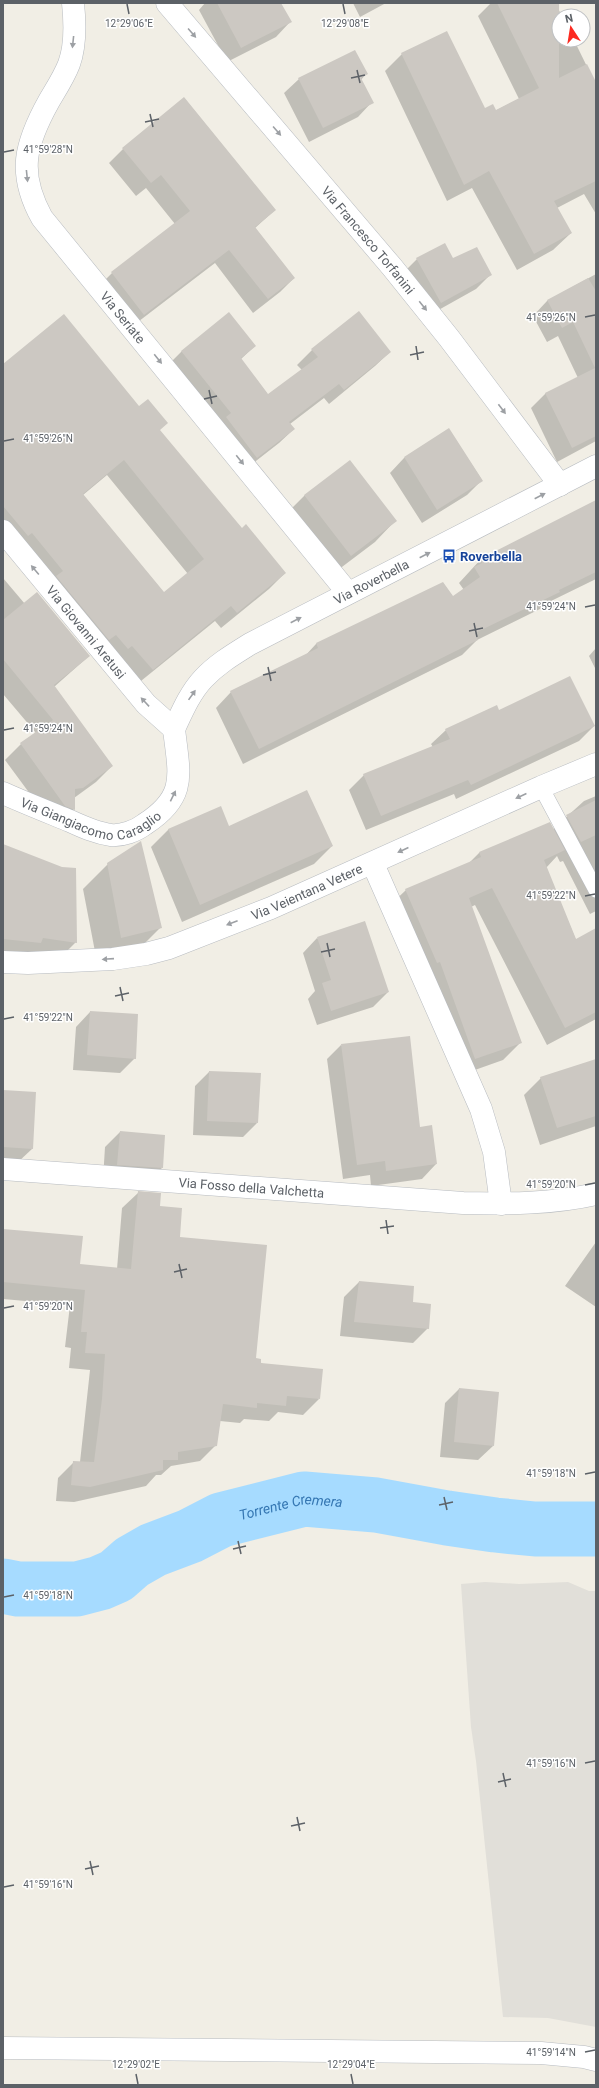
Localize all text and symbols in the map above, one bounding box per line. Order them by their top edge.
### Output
north arrow [551,8,591,48]
text: N [564,11,574,26]
text: 12°29'06"E [105,18,153,29]
text: 12°29'08"E [321,18,369,29]
one-way arrow [187,28,196,37]
one-way arrow [70,36,76,48]
one-way arrow [272,126,281,137]
text: 41°59'28"N [23,144,73,155]
one-way arrow [24,170,30,182]
street label: Via Francesco Torfanini [318,183,418,297]
street label: Via Seriate [97,289,148,346]
one-way arrow [419,300,428,311]
text: 41°59'26"N [526,312,576,323]
one-way arrow [153,354,162,365]
one-way arrow [498,404,506,414]
text: 41°59'26"N [23,433,73,444]
one-way arrow [235,455,244,466]
one-way arrow [535,492,546,499]
bus stop icon: Roverbella [441,548,457,564]
place label: Roverbella [460,549,522,564]
one-way arrow [419,551,430,558]
street label: Via Roverbella [331,557,411,608]
one-way arrow [31,565,40,575]
street label: Via Giovanni Aretusi [43,583,129,682]
text: 41°59'24"N [526,601,576,612]
one-way arrow [291,617,302,623]
one-way arrow [188,689,196,700]
one-way arrow [140,697,150,707]
text: 41°59'24"N [23,723,73,734]
one-way arrow [170,790,176,802]
street label: Via Giangiacomo Caraglio [14,791,164,817]
one-way arrow [516,793,527,799]
text: Via Giangiacomo Caraglio [18,795,164,843]
one-way arrow [398,847,409,853]
street label: Via Veientana Vetere [249,861,365,923]
text: 41°59'22"N [526,890,576,901]
one-way arrow [226,921,238,927]
one-way arrow [101,956,114,962]
text: 41°59'22"N [23,1012,73,1023]
street label: Via Fosso della Valchetta [178,1175,325,1201]
text: 41°59'20"N [526,1179,576,1190]
text: 41°59'20"N [23,1301,73,1312]
text: 41°59'18"N [526,1468,576,1479]
water label: Torrente Cremera [237,1491,343,1523]
text: 41°59'18"N [23,1590,73,1601]
text: 41°59'16"N [526,1758,576,1769]
text: 41°59'16"N [23,1879,73,1890]
text: 41°59'14"N [526,2047,576,2058]
text: 12°29'02"E [112,2059,160,2070]
text: 12°29'04"E [327,2059,375,2070]

